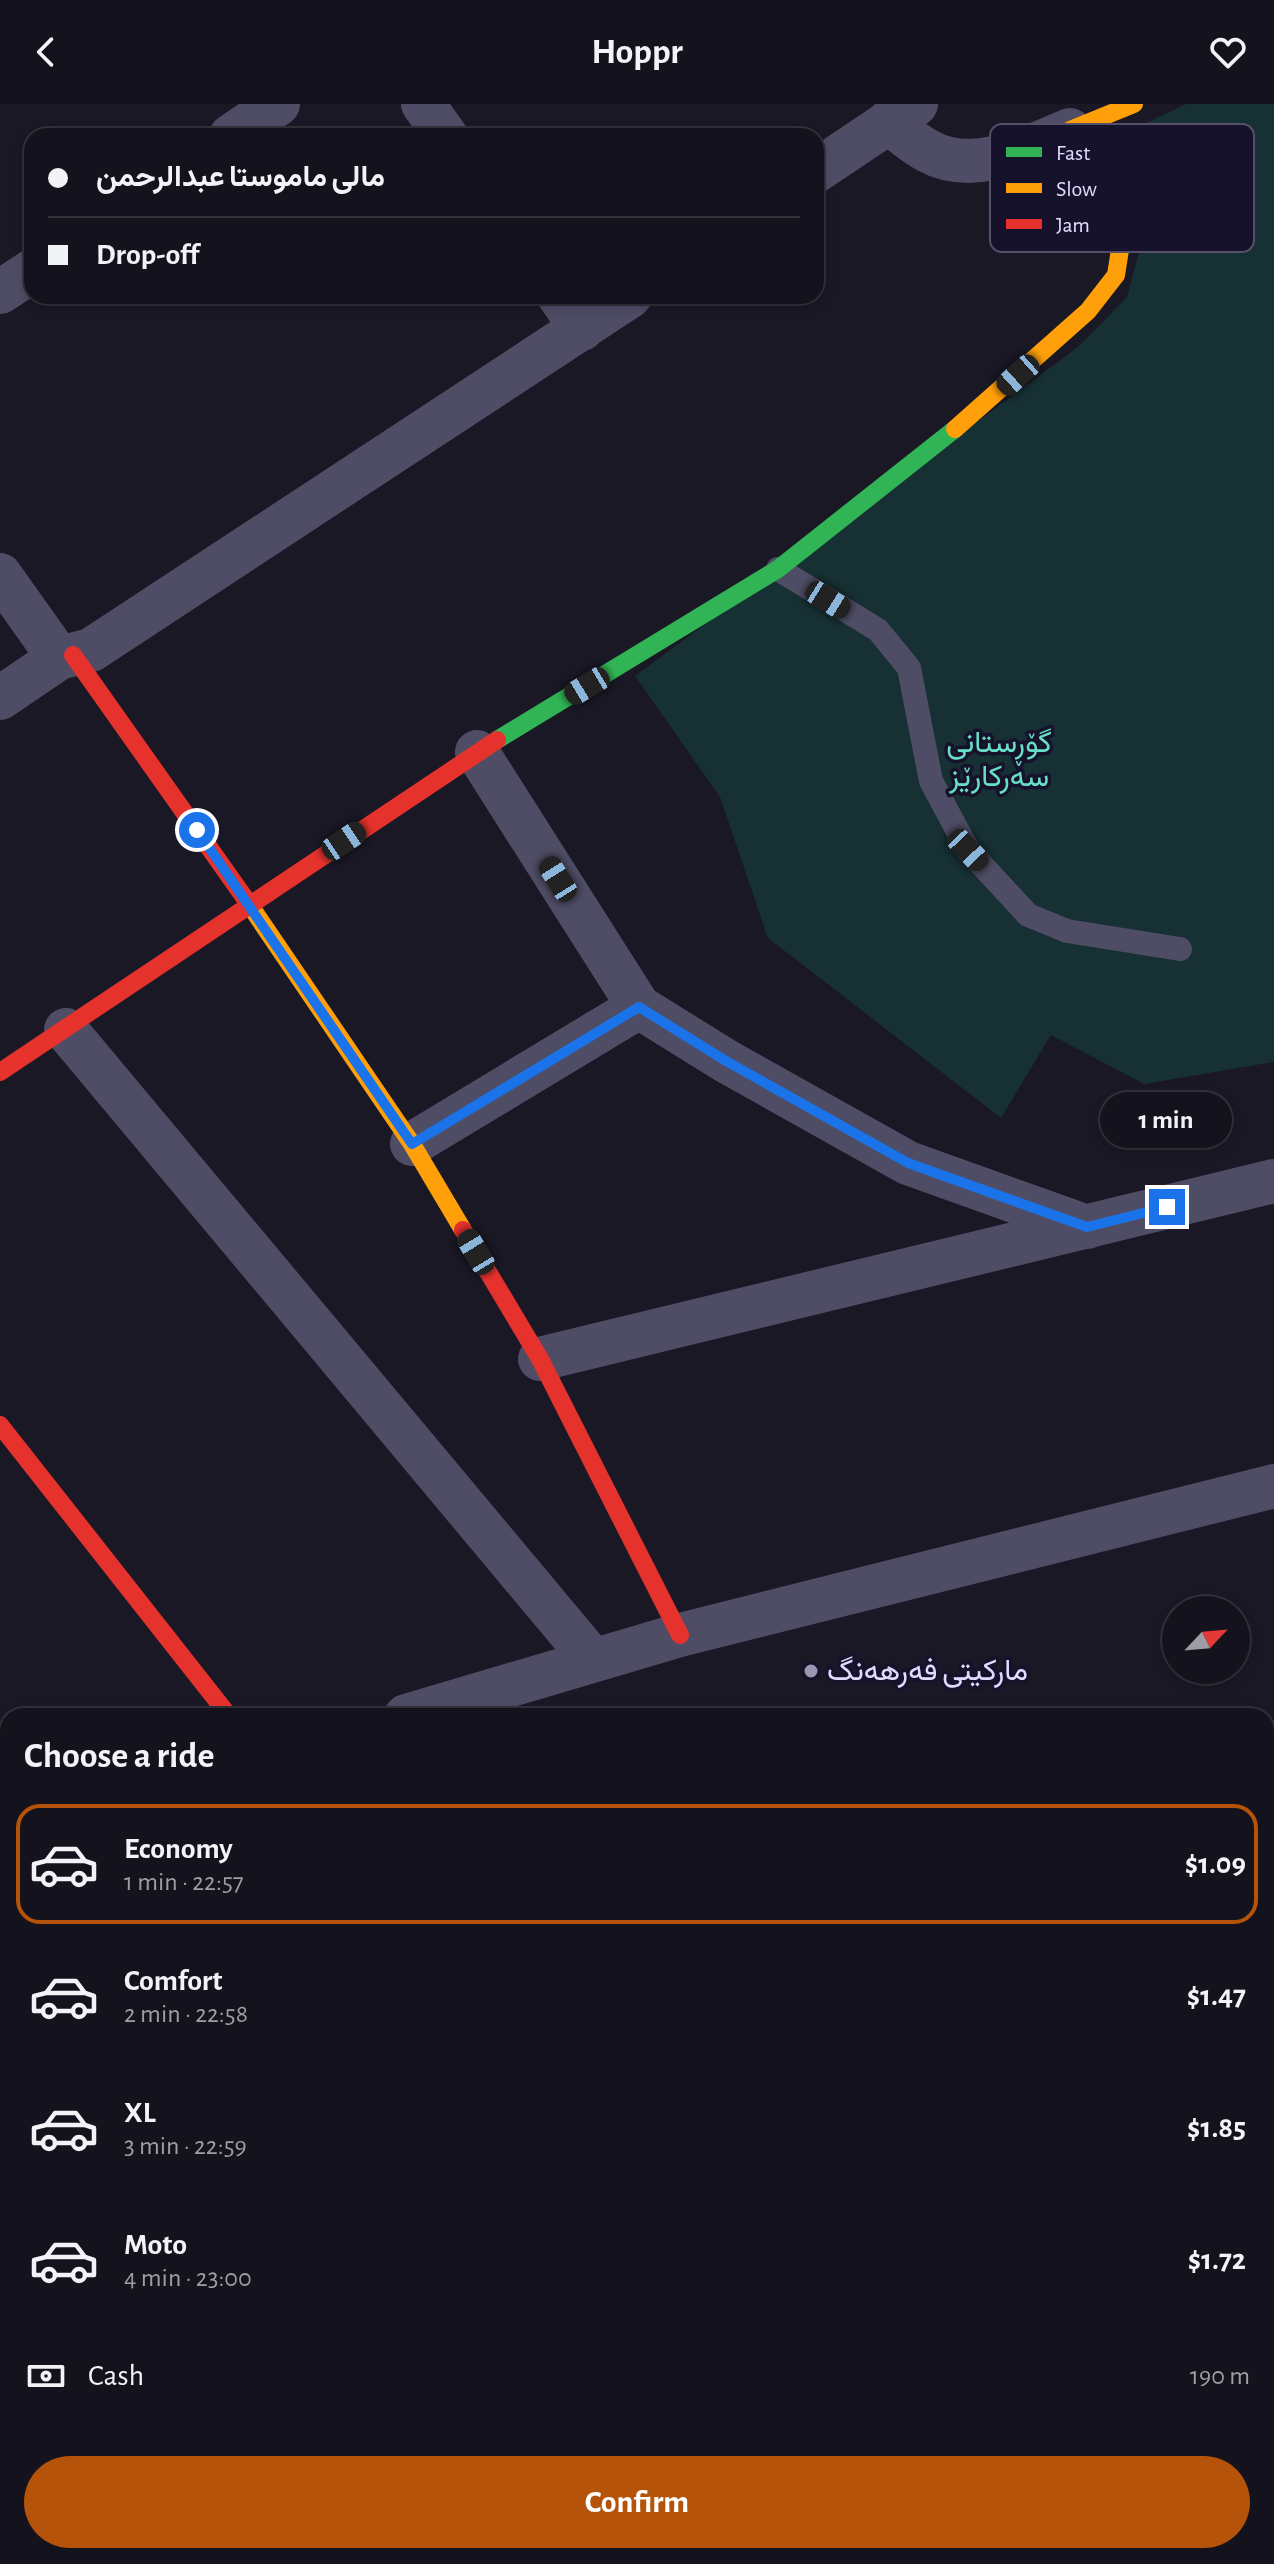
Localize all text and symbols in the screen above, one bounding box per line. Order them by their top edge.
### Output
icon: back [24,30,68,74]
icon: heart [1206,30,1250,74]
text: Hoppr [591,34,683,70]
legend [990,124,1254,252]
text: Fast [1056,142,1090,164]
text: مالى ماموستا عبدالرحمن [96,162,385,192]
text: Slow [1056,178,1097,200]
text: Jam [1056,214,1090,236]
text: Drop-off [96,240,199,270]
car [992,350,1044,400]
car [801,577,855,623]
car [560,663,614,709]
park label: گۆڕستانی سەرکارێز [946,728,1052,794]
route start [179,812,215,848]
car [317,818,371,864]
car [943,824,993,876]
car [535,852,581,906]
callout: 1 min [1101,1091,1233,1147]
text: 1 min [1139,1107,1193,1133]
route end [1149,1189,1185,1225]
car [453,1225,499,1279]
north arrow [1162,1596,1250,1684]
map controls [1162,1596,1250,1684]
place label: مارکیتی فەرهەنگ [827,1656,1028,1688]
marker: مارکیتی فەرهەنگ [802,1662,820,1680]
text: Choose a ride [24,1738,214,1774]
icon: car [28,1828,100,1900]
text: Economy [124,1834,233,1864]
text: $1.09 [1185,1849,1246,1879]
text: 1 min · 22:57 [124,1869,244,1895]
icon: car [28,1960,100,2032]
text: Comfort [124,1966,223,1996]
text: $1.47 [1187,1981,1246,2011]
text: 2 min · 22:58 [124,2001,248,2027]
icon: car [28,2092,100,2164]
text: XL [124,2098,156,2128]
text: $1.85 [1187,2113,1246,2143]
text: 3 min · 22:59 [124,2133,247,2159]
icon: car [28,2224,100,2296]
text: Moto [124,2230,187,2260]
text: $1.72 [1188,2245,1246,2275]
text: 4 min · 23:00 [124,2265,252,2291]
icon: cash [24,2354,68,2398]
text: Cash [88,2361,144,2391]
text: 190 m [1190,2363,1250,2389]
button: Confirm [24,2456,1250,2548]

